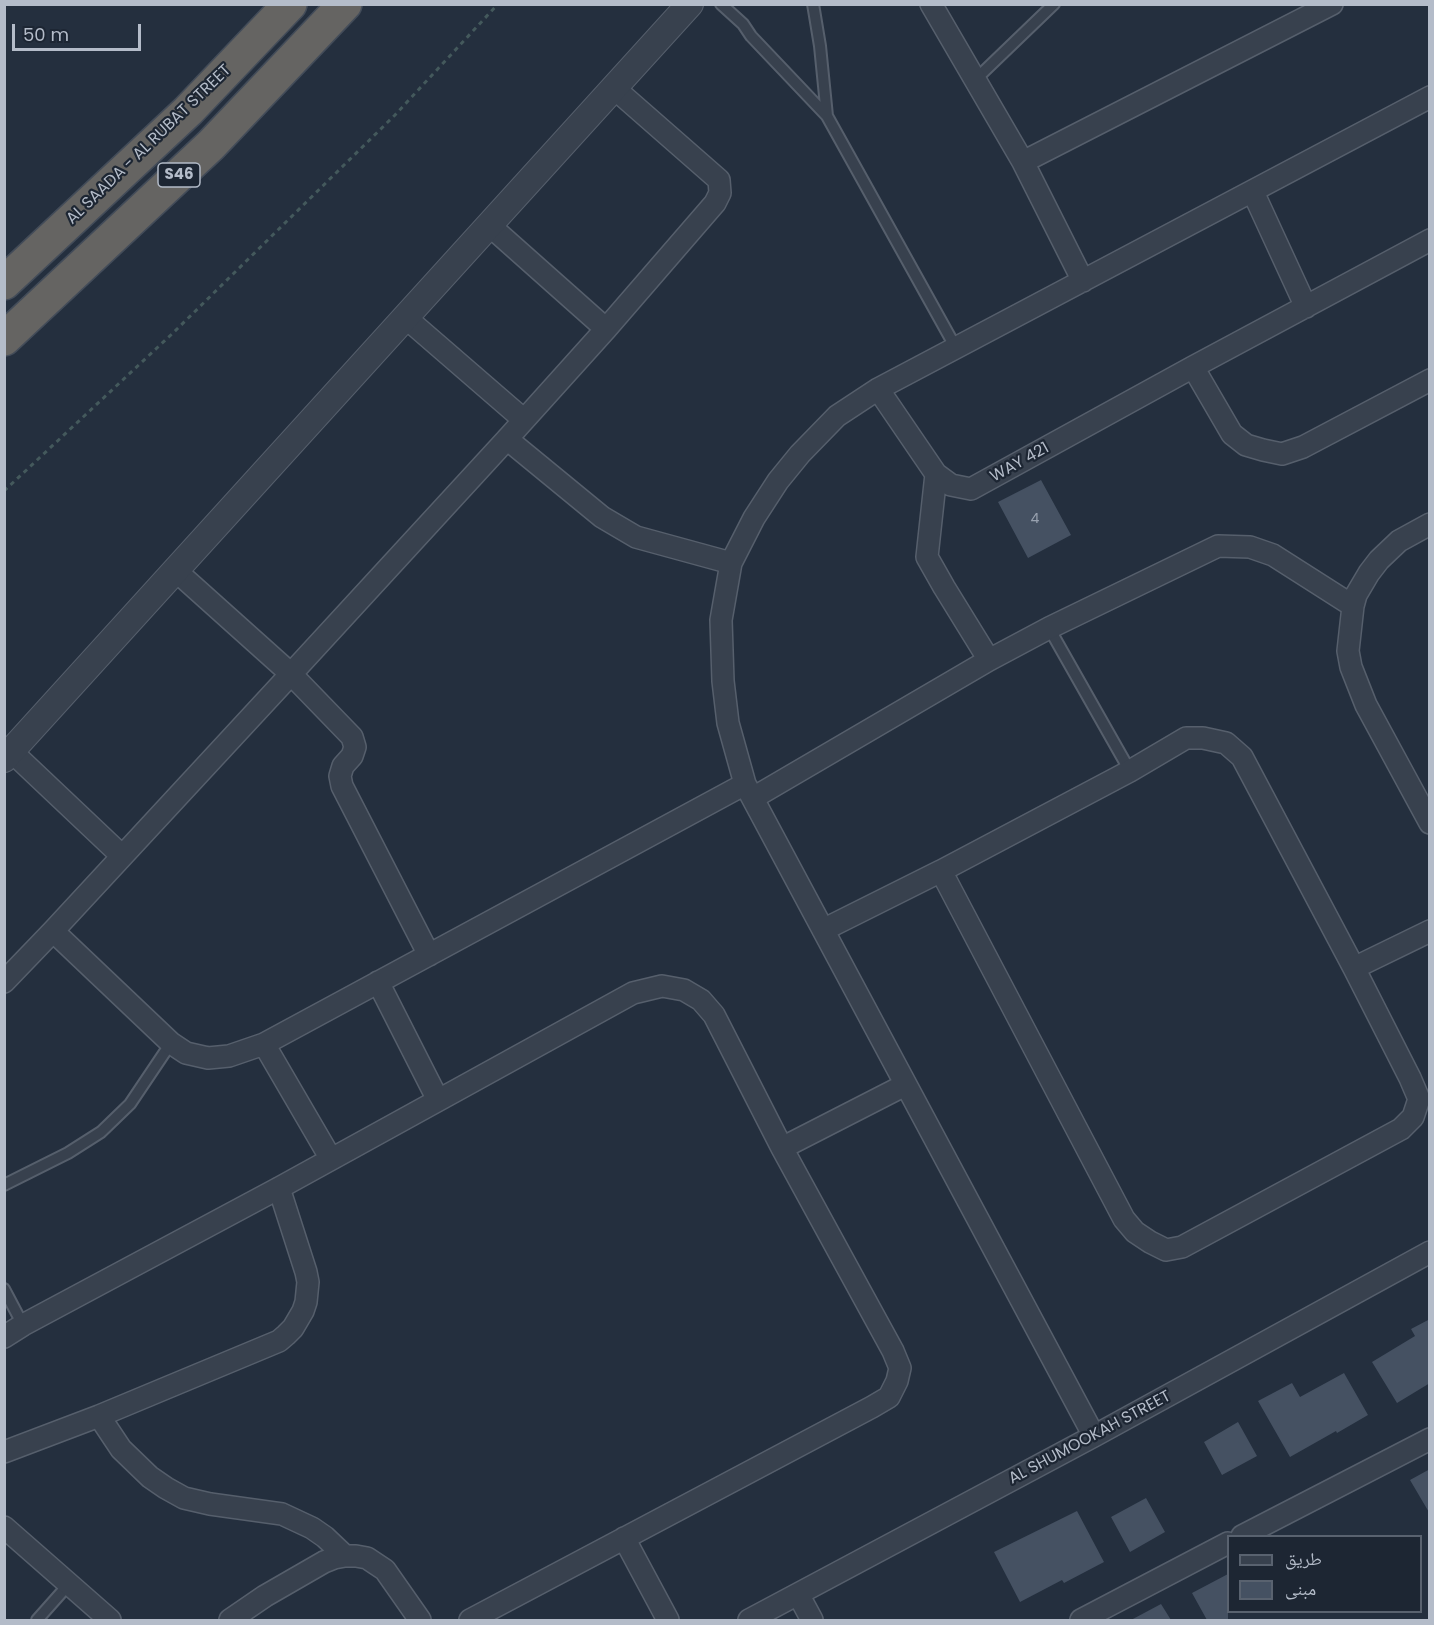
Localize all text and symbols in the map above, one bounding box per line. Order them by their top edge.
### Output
scale bar [15,12,144,50]
text: 50 m [23,22,69,47]
street label: AL SAADA - AL RUBAT STREET [63,61,235,229]
road number: S46 [158,163,200,187]
street label: WAY 421 [987,439,1053,487]
house number: 4 [1031,511,1039,527]
street label: AL SHUMOOKAH STREET [1006,1387,1174,1489]
legend [1227,1535,1422,1613]
text: طريق [1285,1546,1322,1571]
text: مبنى [1285,1576,1316,1601]

